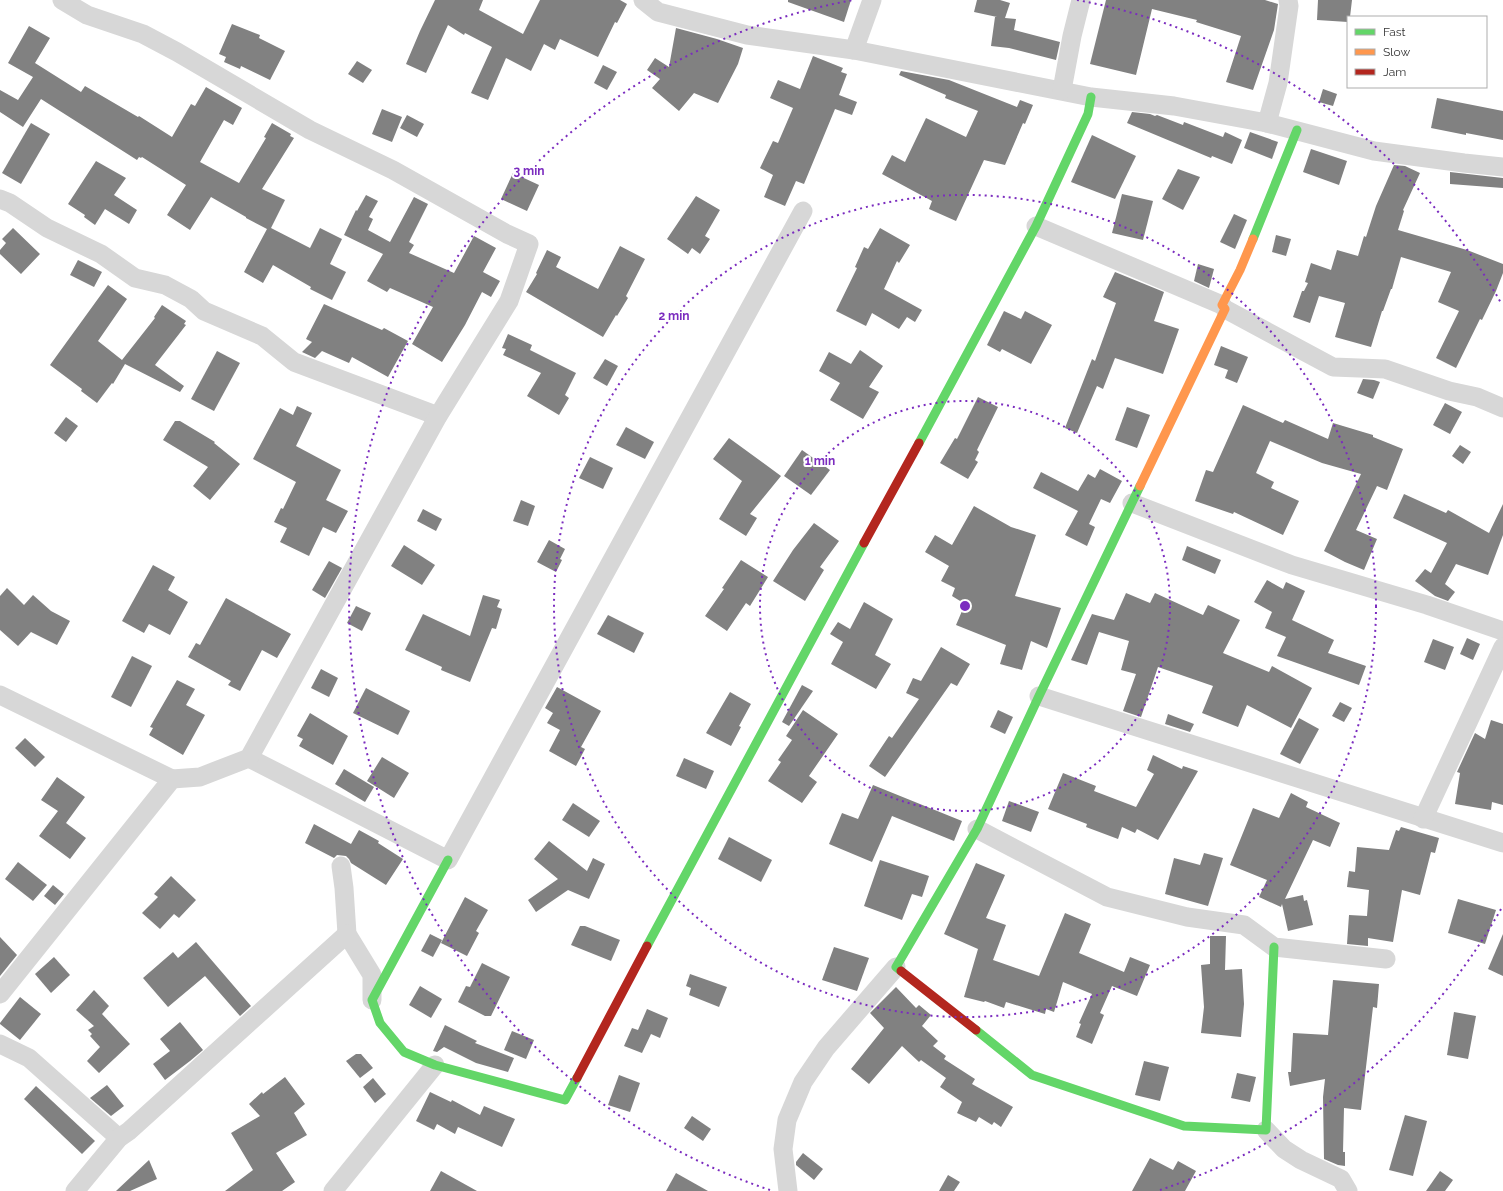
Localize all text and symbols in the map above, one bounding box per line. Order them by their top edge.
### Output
legend [1347,16,1487,88]
text: Fast [1383,25,1406,39]
text: Slow [1383,45,1410,59]
text: Jam [1383,65,1406,79]
text: 3 min [513,164,545,178]
text: 2 min [658,309,690,323]
text: 1 min [805,454,835,468]
centre of rings [958,599,972,613]

